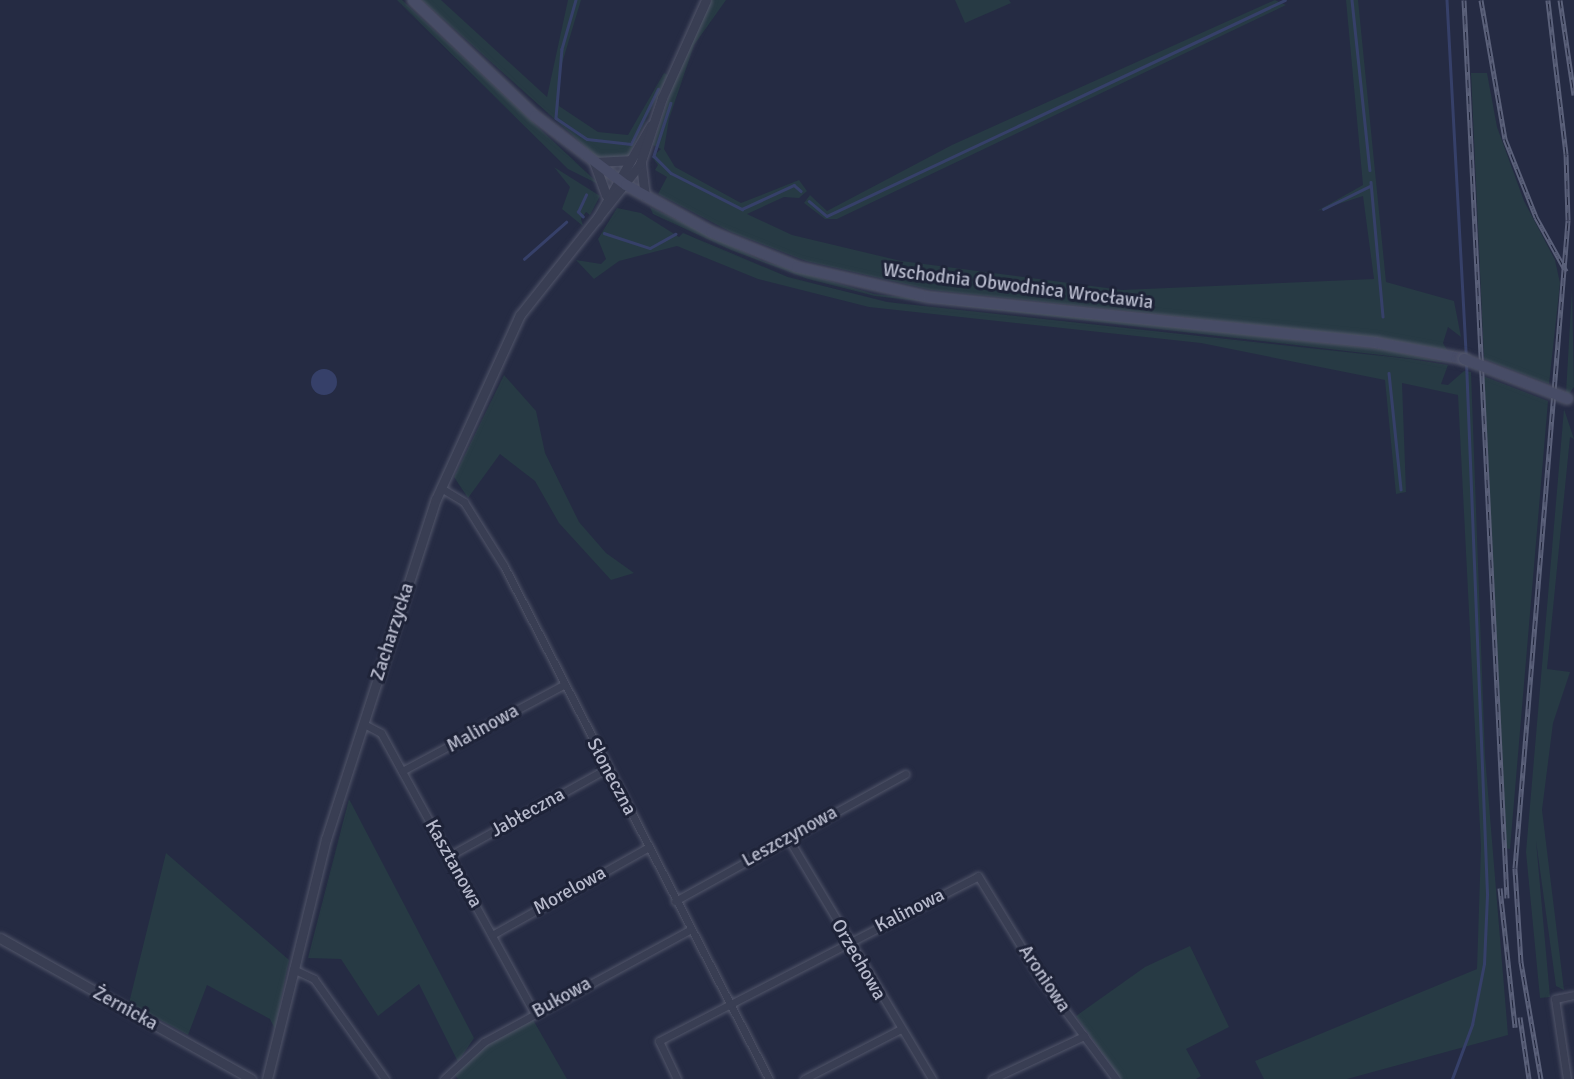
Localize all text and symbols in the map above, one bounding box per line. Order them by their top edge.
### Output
street label: Wschodnia Obwodnica Wrocławia [881,259,1155,315]
street label: Zacharzycka [367,580,419,684]
street label: Malinowa [443,700,523,758]
street label: Słoneczna [581,735,641,819]
street label: Jabłeczna [487,783,569,843]
street label: Leszczynowa [739,802,841,872]
street label: Kasztanowa [419,816,487,912]
street label: Morelowa [530,862,610,920]
street label: Kalinowa [871,884,949,938]
street label: Orzechowa [826,916,890,1004]
street label: Aroniowa [1013,941,1075,1017]
street label: Bukowa [529,973,595,1023]
street label: Żernicka [89,982,161,1036]

